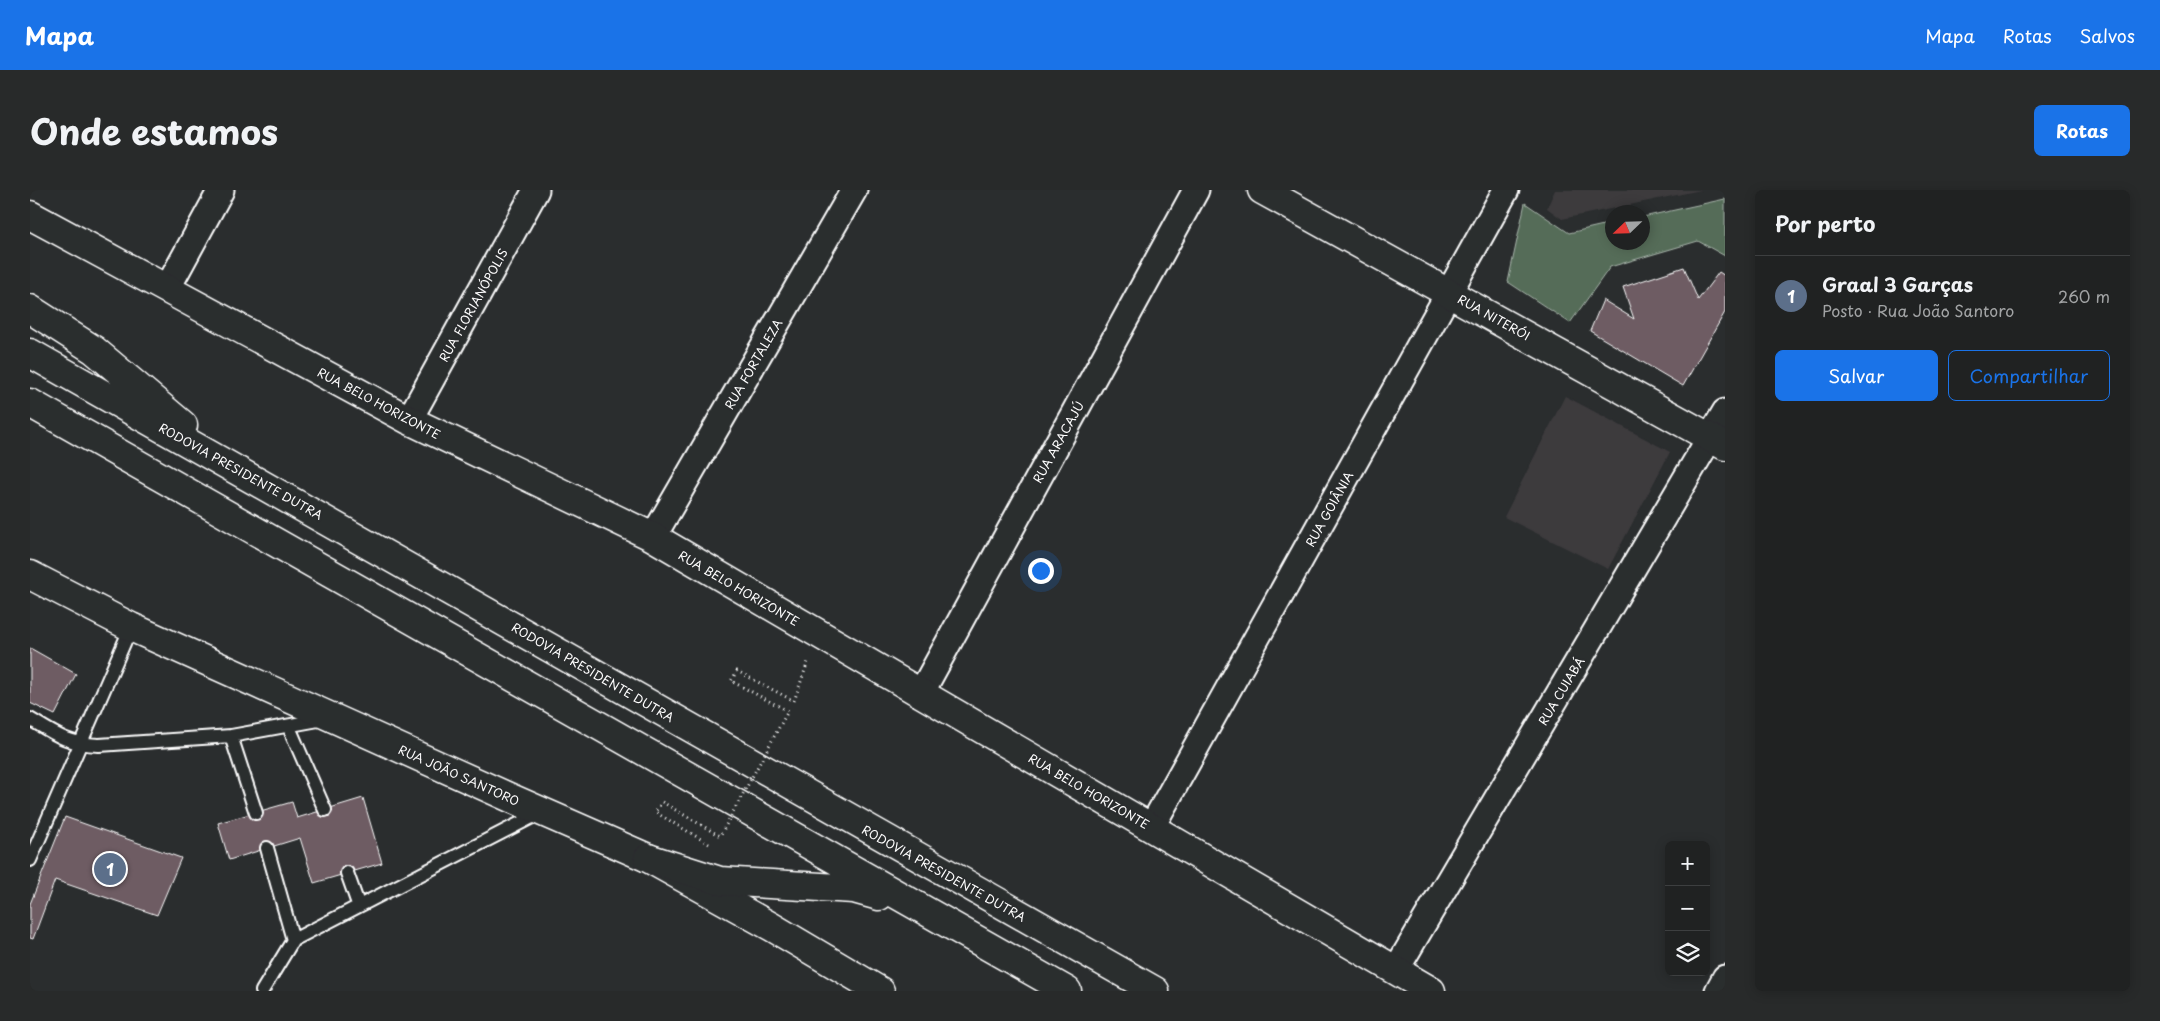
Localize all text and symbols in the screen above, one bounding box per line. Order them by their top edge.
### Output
text: Mapa [25,17,94,53]
text: Mapa [1925,22,1975,49]
text: Rotas [2003,22,2052,49]
text: Salvos [2080,22,2135,49]
text: Onde estamos [30,104,278,157]
button: Rotas [2034,105,2130,156]
north arrow [1605,205,1650,250]
text: Por perto [1775,207,1875,239]
street label: RUA FLORIANÓPOLIS [434,245,512,365]
text: Graal 3 Garças [1822,270,1973,298]
text: 1 [1787,284,1795,308]
text: 260 m [2058,284,2110,308]
street label: RUA NITERÓI [1455,290,1533,344]
text: Posto · Rua João Santoro [1822,298,2014,322]
street label: RUA FORTALEZA [720,315,786,413]
button: Salvar [1775,350,1938,401]
button: Compartilhar [1948,350,2110,401]
street label: RUA BELO HORIZONTE [314,363,444,443]
street label: RUA ARACAJÚ [1028,398,1088,486]
street label: RODOVIA PRESIDENTE DUTRA [156,418,326,524]
street label: RUA GOIÂNIA [1301,468,1357,550]
street label: RUA BELO HORIZONTE [675,546,803,630]
your location [1028,558,1054,584]
street label: RODOVIA PRESIDENTE DUTRA [508,618,678,726]
street label: RUA CUIABÁ [1534,653,1588,729]
street label: RUA JOÃO SANTORO [396,740,522,810]
street label: RUA BELO HORIZONTE [1025,749,1153,833]
street label: RODOVIA PRESIDENTE DUTRA [859,820,1029,926]
map controls [1665,841,1710,976]
button: + [1665,841,1710,886]
pin: 1 [94,850,126,888]
button: − [1665,886,1710,931]
button: layers [1665,931,1710,976]

